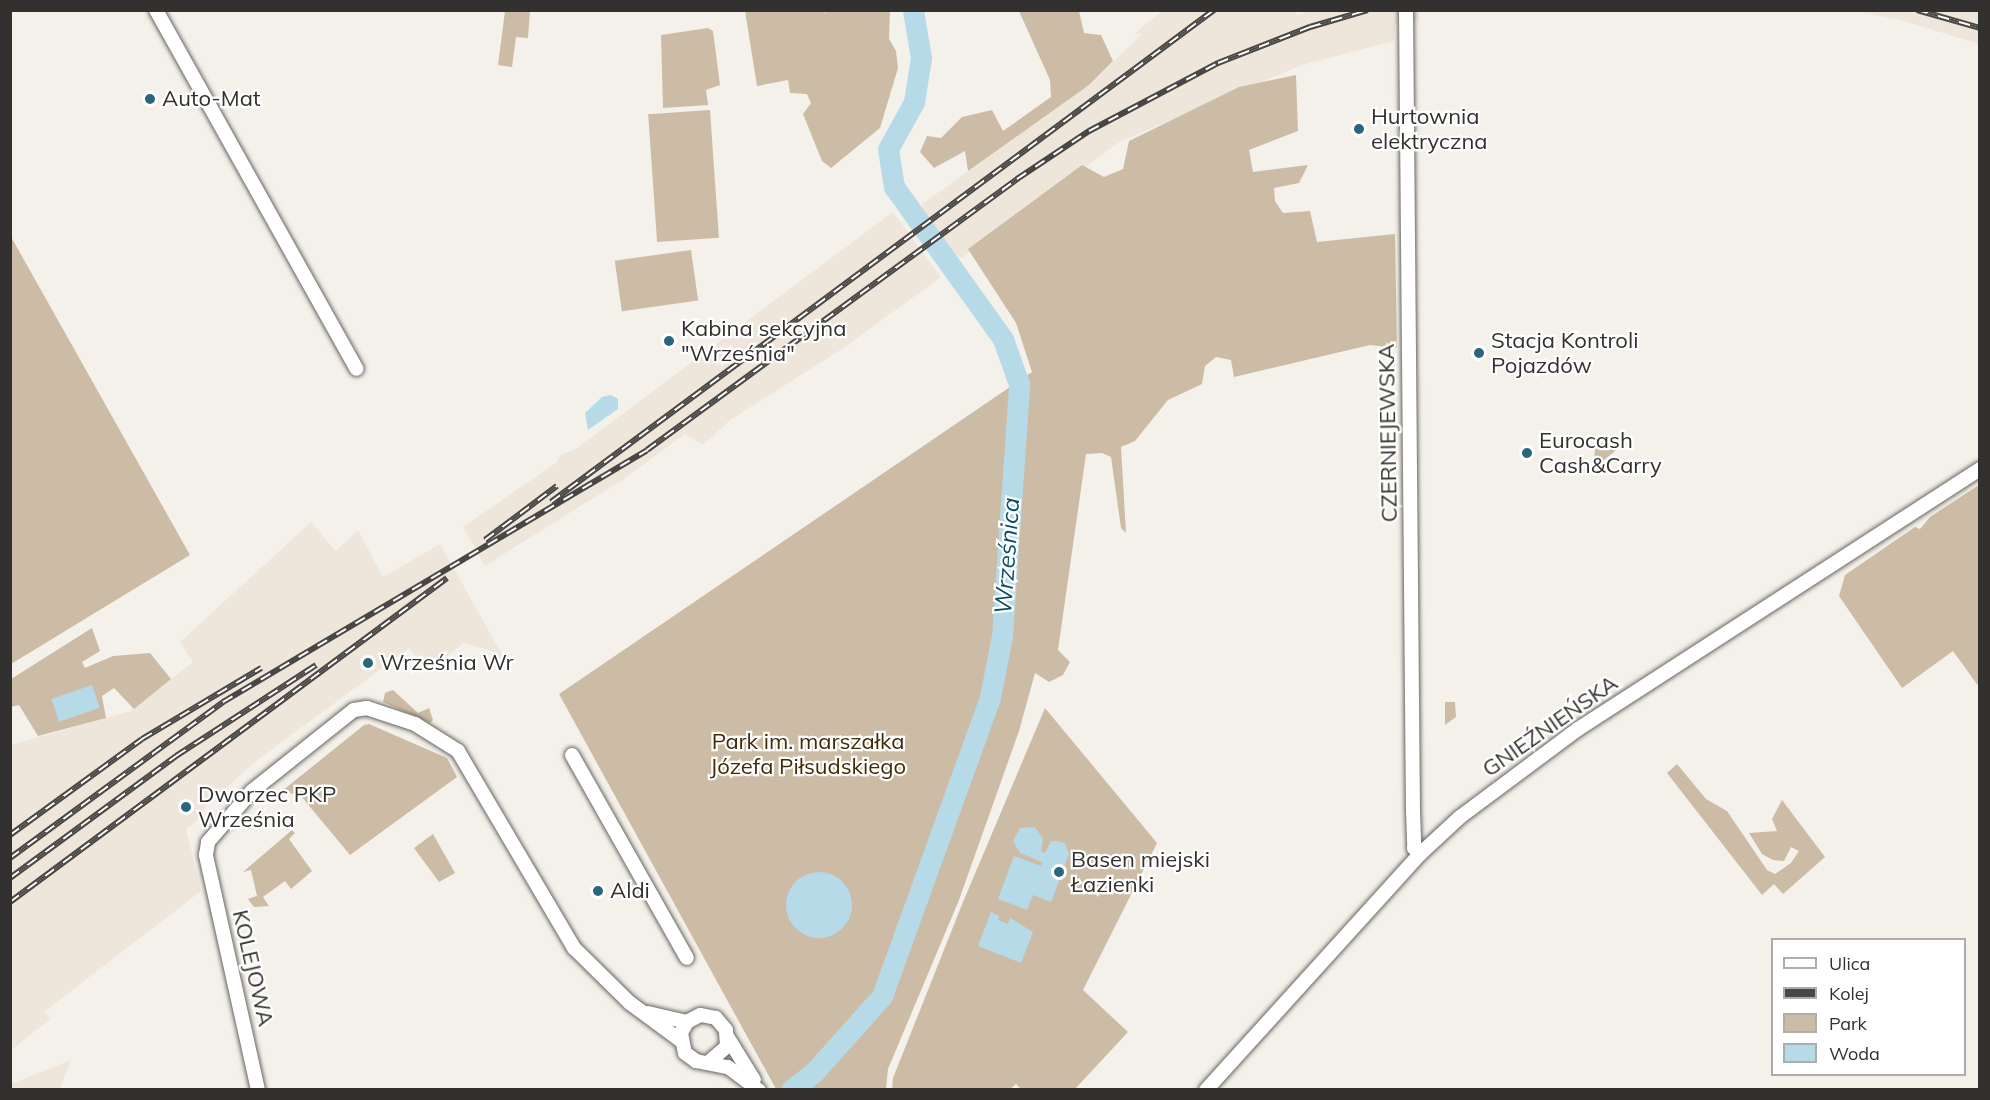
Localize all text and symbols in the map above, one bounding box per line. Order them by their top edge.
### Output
place label: Auto-Mat [162,86,261,112]
marker: Auto-Mat [143,92,157,106]
place label: Hurtownia elektryczna [1371,103,1487,154]
marker: Hurtownia elektryczna [1352,122,1366,136]
place label: Kabina sekcyjna "Września" [681,315,846,366]
place label: Stacja Kontroli Pojazdów [1491,327,1638,378]
marker: Kabina sekcyjna "Września" [662,334,676,348]
street label: CZERNIEJEWSKA [1373,343,1403,523]
marker: Stacja Kontroli Pojazdów [1472,346,1486,360]
place label: Eurocash Cash&Carry [1539,427,1662,478]
marker: Eurocash Cash&Carry [1520,446,1534,460]
water label: Wrześnica [989,497,1025,615]
place label: Września Wr [380,650,514,676]
marker: Września Wr [361,656,375,670]
street label: GNIEŹNIEŃSKA [1477,670,1623,782]
park label: Park im. marszałka Józefa Piłsudskiego [710,728,906,780]
place label: Dworzec PKP Września [198,781,336,832]
marker: Dworzec PKP Września [179,800,193,814]
place label: Basen miejski Łazienki [1071,846,1210,897]
marker: Basen miejski Łazienki [1052,865,1066,879]
place label: Aldi [610,878,650,904]
marker: Aldi [591,884,605,898]
street label: KOLEJOWA [227,907,279,1029]
legend [1771,938,1966,1076]
text: Ulica [1829,952,1870,975]
text: Kolej [1829,982,1869,1005]
text: Park [1829,1012,1867,1035]
text: Woda [1829,1042,1880,1065]

